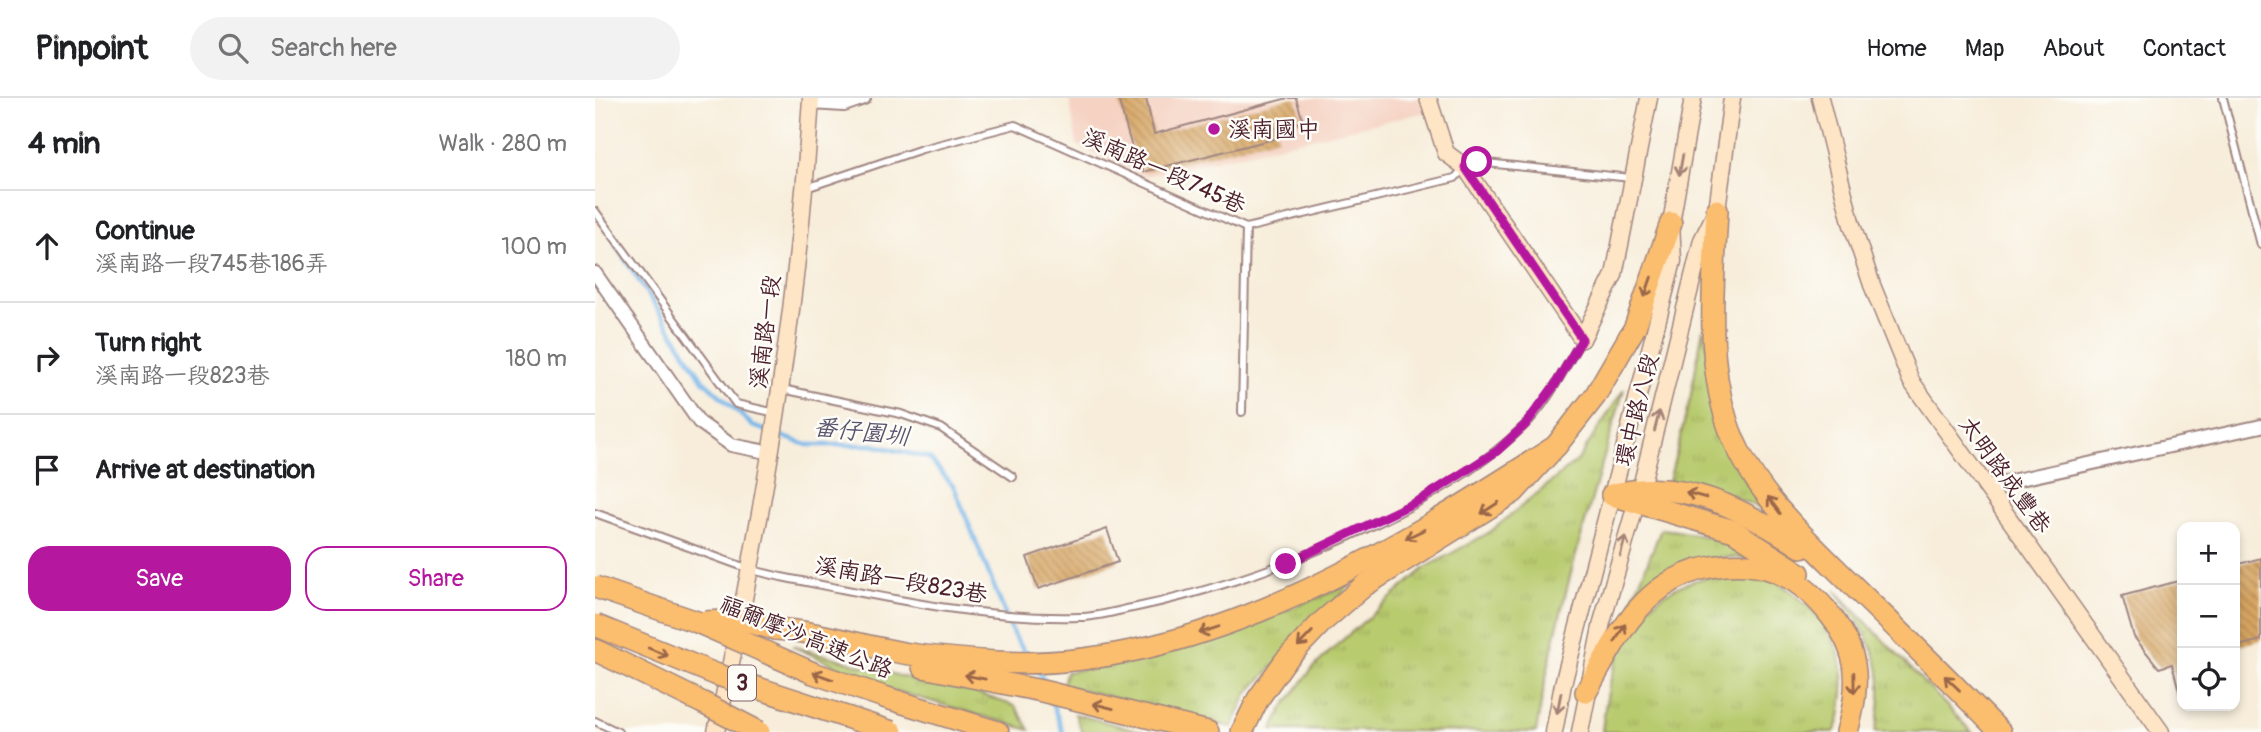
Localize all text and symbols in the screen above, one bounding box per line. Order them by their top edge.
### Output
search box [190,17,680,80]
text: Pinpoint [35,28,148,69]
icon: search [214,29,252,67]
text: Search here [270,32,397,64]
text: Home [1866,34,1927,63]
text: Map [1965,34,2005,63]
text: About [2043,34,2105,63]
text: Contact [2143,34,2226,63]
place label: 溪南國中 [1228,115,1320,144]
marker: 溪南國中 [1206,121,1222,137]
street label: 溪南路一段745巷 [1078,122,1251,220]
text: 4 min [28,125,101,162]
text: Walk · 280 m [439,129,567,158]
route start [1461,146,1492,177]
one-way arrow [1674,153,1687,176]
text: Continue [95,215,195,247]
icon: ahead [28,227,66,265]
text: 100 m [501,232,567,261]
text: 溪南路一段745巷186弄 [95,249,328,278]
street label: 溪南路一段 [744,273,786,391]
one-way arrow [1641,276,1653,298]
text: Turn right [95,327,201,359]
icon: right [28,339,66,377]
text: 180 m [505,344,567,373]
street label: 環中路八段 [1609,351,1665,469]
text: 溪南路一段823巷 [95,361,270,390]
one-way arrow [1651,410,1664,432]
street label: 太明路成豐巷 [1953,411,2058,540]
water label: 番仔園圳 [812,413,913,452]
icon: arrive [28,451,66,489]
text: Arrive at destination [95,454,315,486]
one-way arrow [1685,488,1707,501]
one-way arrow [1767,496,1781,515]
one-way arrow [1480,501,1500,515]
map controls [2177,522,2240,711]
button: + [2177,522,2240,585]
one-way arrow [1405,528,1426,542]
one-way arrow [1617,535,1630,557]
button: Save [28,546,291,611]
button: Share [305,546,567,611]
route end [1270,548,1301,579]
street label: 溪南路一段823巷 [813,551,990,610]
button: − [2177,585,2240,648]
street label: 福爾摩沙高速公路 [715,589,897,685]
one-way arrow [1613,623,1627,643]
one-way arrow [1198,625,1220,637]
one-way arrow [1297,631,1314,648]
one-way arrow [647,646,668,659]
button: locate [2177,648,2240,711]
road number: 3 [728,666,756,700]
one-way arrow [812,669,834,681]
one-way arrow [964,670,987,684]
one-way arrow [1847,671,1861,694]
one-way arrow [1943,675,1960,692]
one-way arrow [1552,691,1566,714]
one-way arrow [1092,699,1115,712]

